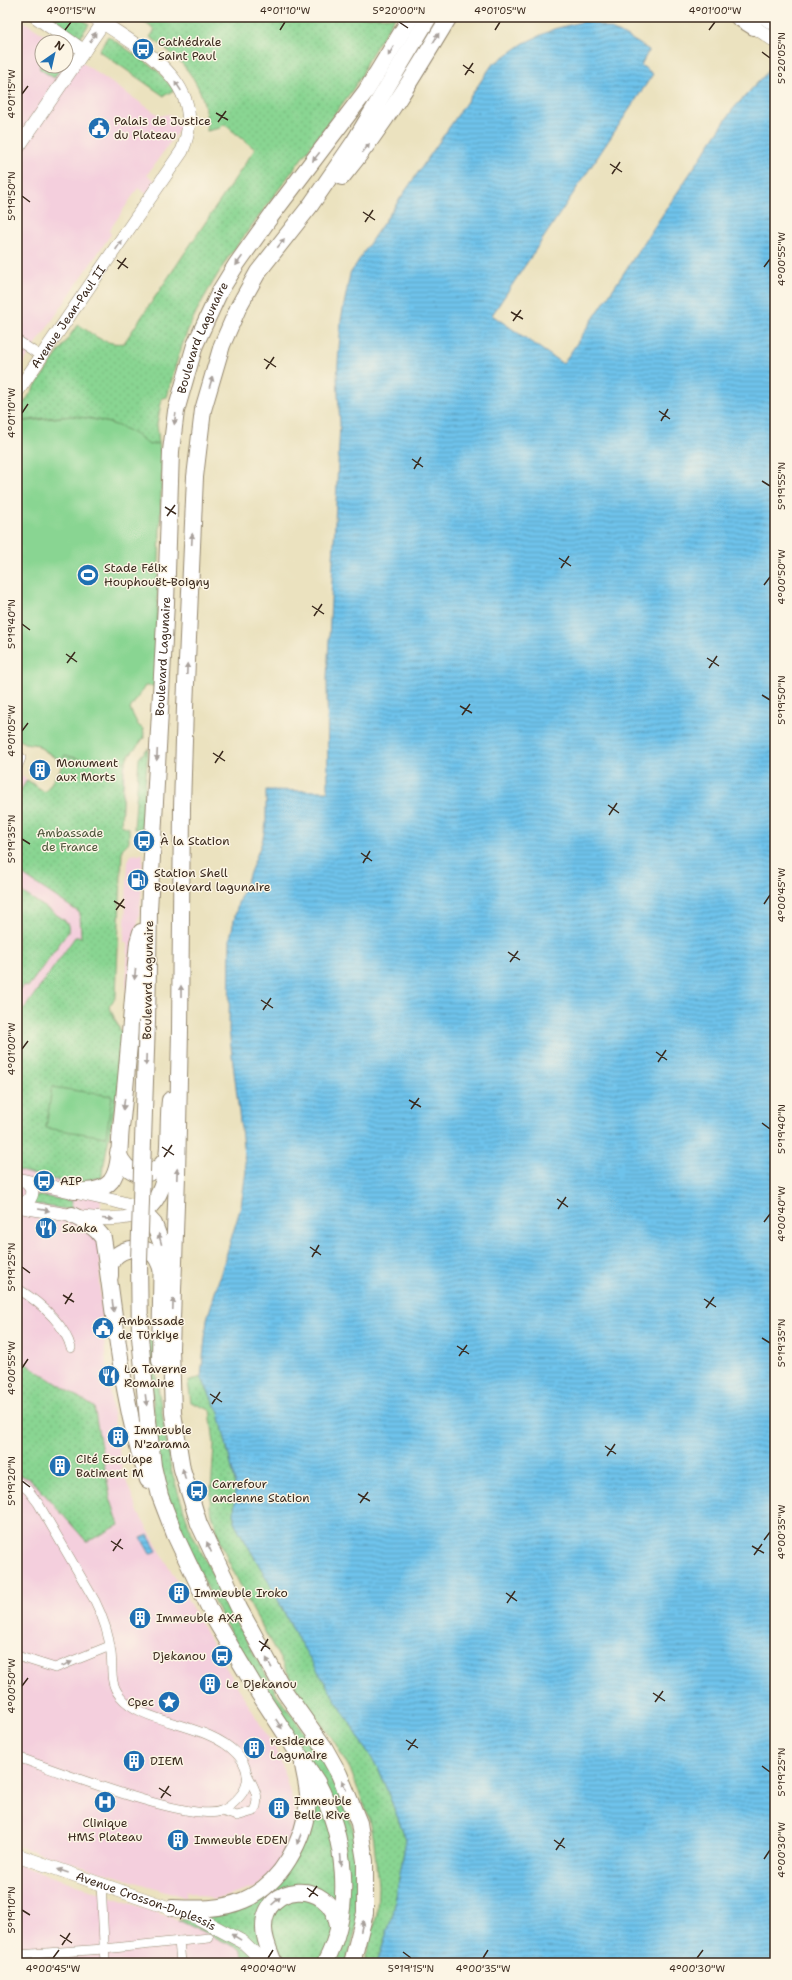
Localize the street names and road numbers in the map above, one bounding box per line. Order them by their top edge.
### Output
street label: Avenue Jean-Paul II [27,262,110,372]
street label: Boulevard Lagunaire [173,278,232,396]
street label: Boulevard Lagunaire [152,596,174,716]
street label: Boulevard Lagunaire [139,920,157,1040]
street label: Avenue Crosson-Duplessis [74,1868,219,1934]

